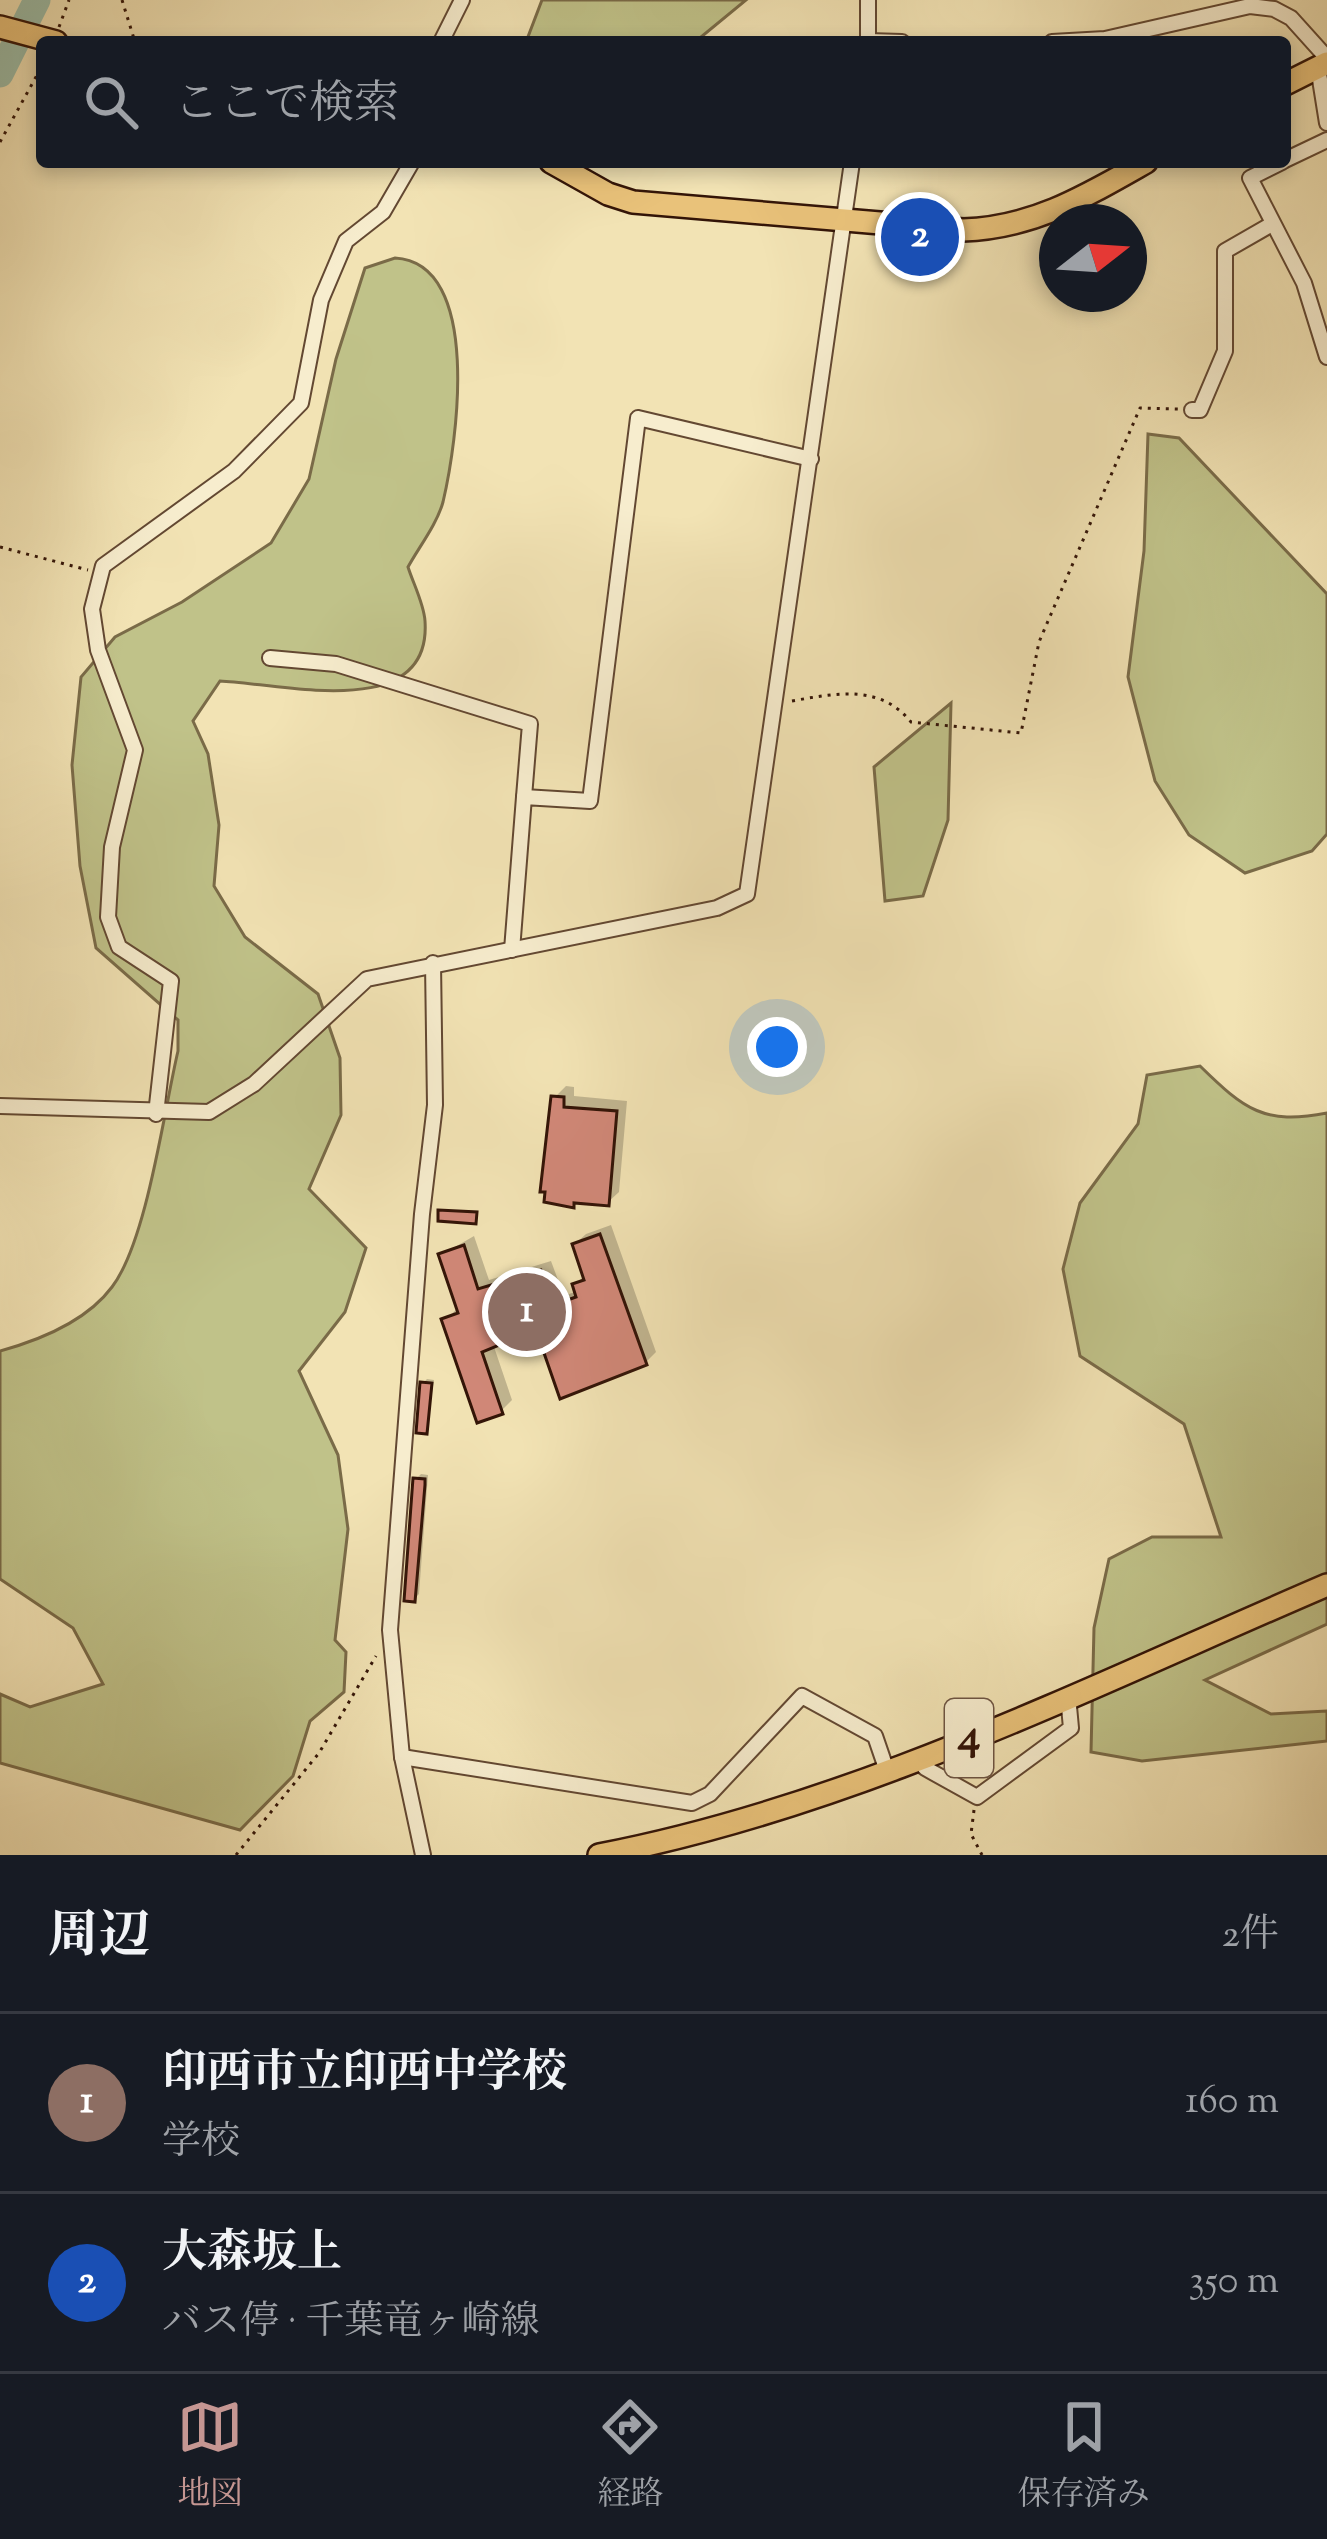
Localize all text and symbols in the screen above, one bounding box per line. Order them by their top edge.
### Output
search box [36,36,1291,168]
icon: search [78,69,144,135]
text: ここで検索 [174,74,399,139]
pin: 2 [881,192,959,282]
north arrow [1039,204,1147,312]
your location [747,1017,807,1077]
pin: 1 [488,1267,566,1357]
road number: 4 [945,1699,993,1777]
text: 周辺 [48,1902,150,1975]
text: 2件 [1222,1909,1279,1965]
text: 印西市立印西中学校 [162,2043,567,2108]
text: 1 [80,2075,94,2131]
text: 160 m [1185,2075,1279,2131]
text: 学校 [162,2116,240,2172]
text: 大森坂上 [162,2223,342,2288]
text: 2 [78,2255,96,2311]
text: 350 m [1189,2255,1279,2311]
text: バス停 · 千葉竜ヶ崎線 [162,2296,539,2352]
tab: 地図 [177,2394,243,2520]
tab: 経路 [597,2394,663,2520]
tab: 保存済み [1018,2394,1150,2520]

